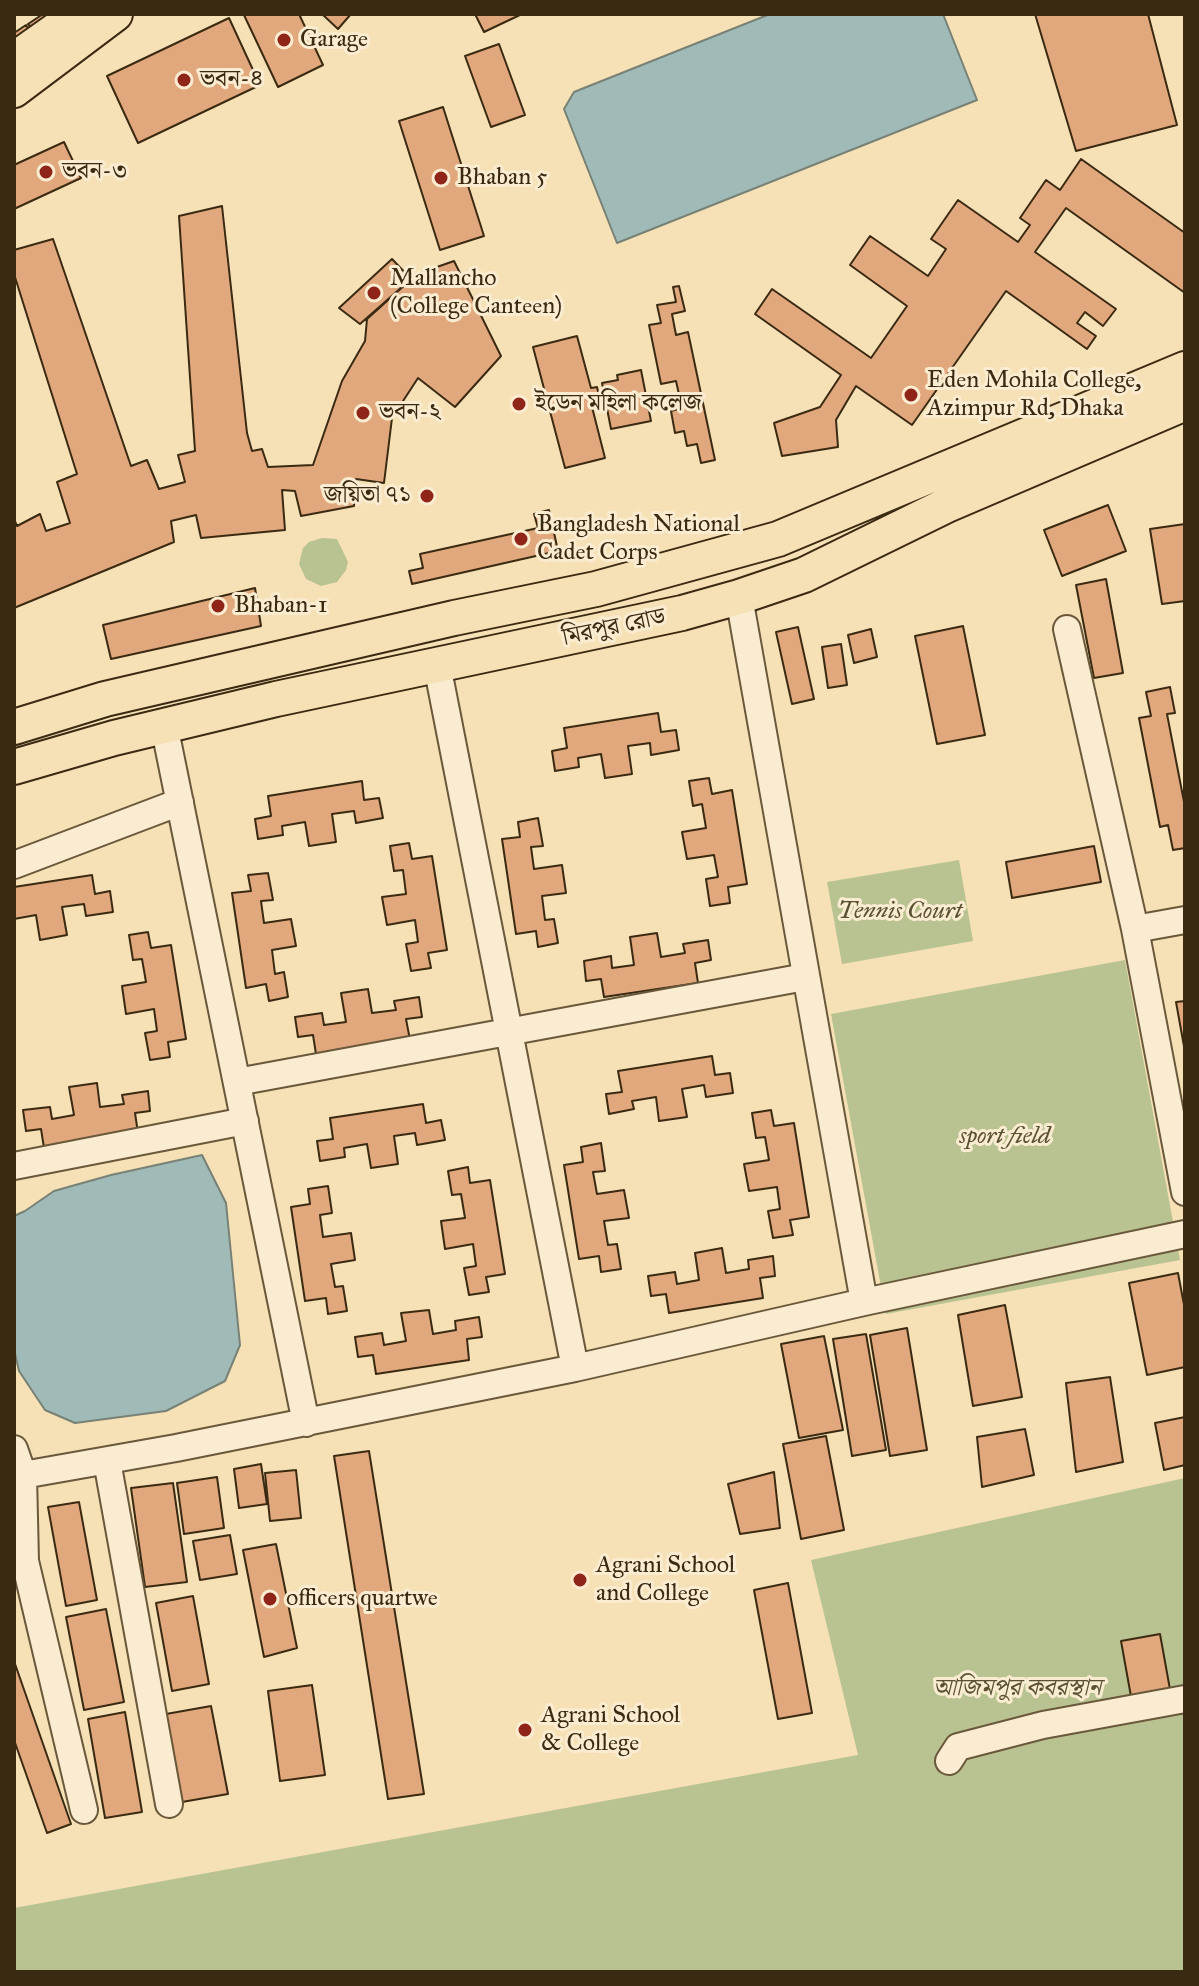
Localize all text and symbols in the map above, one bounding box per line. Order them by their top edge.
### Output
place label: Garage [300,26,368,54]
marker: Garage [275,31,293,49]
place label: ভবন-৪ [200,66,263,94]
marker: ভবন-৪ [175,71,193,89]
place label: ভবন-৩ [62,158,128,186]
marker: ভবন-৩ [37,163,55,181]
place label: Bhaban 5 [457,164,547,192]
marker: Bhaban 5 [432,169,450,187]
place label: Mallancho (College Canteen) [390,265,562,321]
marker: Mallancho (College Canteen) [365,284,383,302]
place label: Eden Mohila College, Azimpur Rd, Dhaka [927,367,1142,423]
marker: Eden Mohila College, Azimpur Rd, Dhaka [902,386,920,404]
place label: ইডেন মহিলা কলেজ [535,390,702,418]
marker: ইডেন মহিলা কলেজ [510,395,528,413]
place label: ভবন-২ [379,399,441,427]
marker: ভবন-২ [354,404,372,422]
place label: জয়িতা ৭১ [324,482,411,510]
marker: জয়িতা ৭১ [418,487,436,505]
place label: Bangladesh National Cadet Corps [537,511,740,567]
marker: Bangladesh National Cadet Corps [512,530,530,548]
place label: Bhaban-1 [234,592,327,620]
marker: Bhaban-1 [209,597,227,615]
street label: মিরপুর রোড [560,603,668,653]
park label: Tennis Court [838,898,962,926]
park label: sport field [959,1123,1051,1151]
place label: Agrani School and College [596,1552,735,1608]
marker: Agrani School and College [571,1571,589,1589]
place label: officers quartwe [286,1585,438,1613]
marker: officers quartwe [261,1590,279,1608]
park label: আজিমপুর কবরস্থান [933,1675,1101,1703]
place label: Agrani School & College [541,1702,680,1758]
marker: Agrani School & College [516,1721,534,1739]

